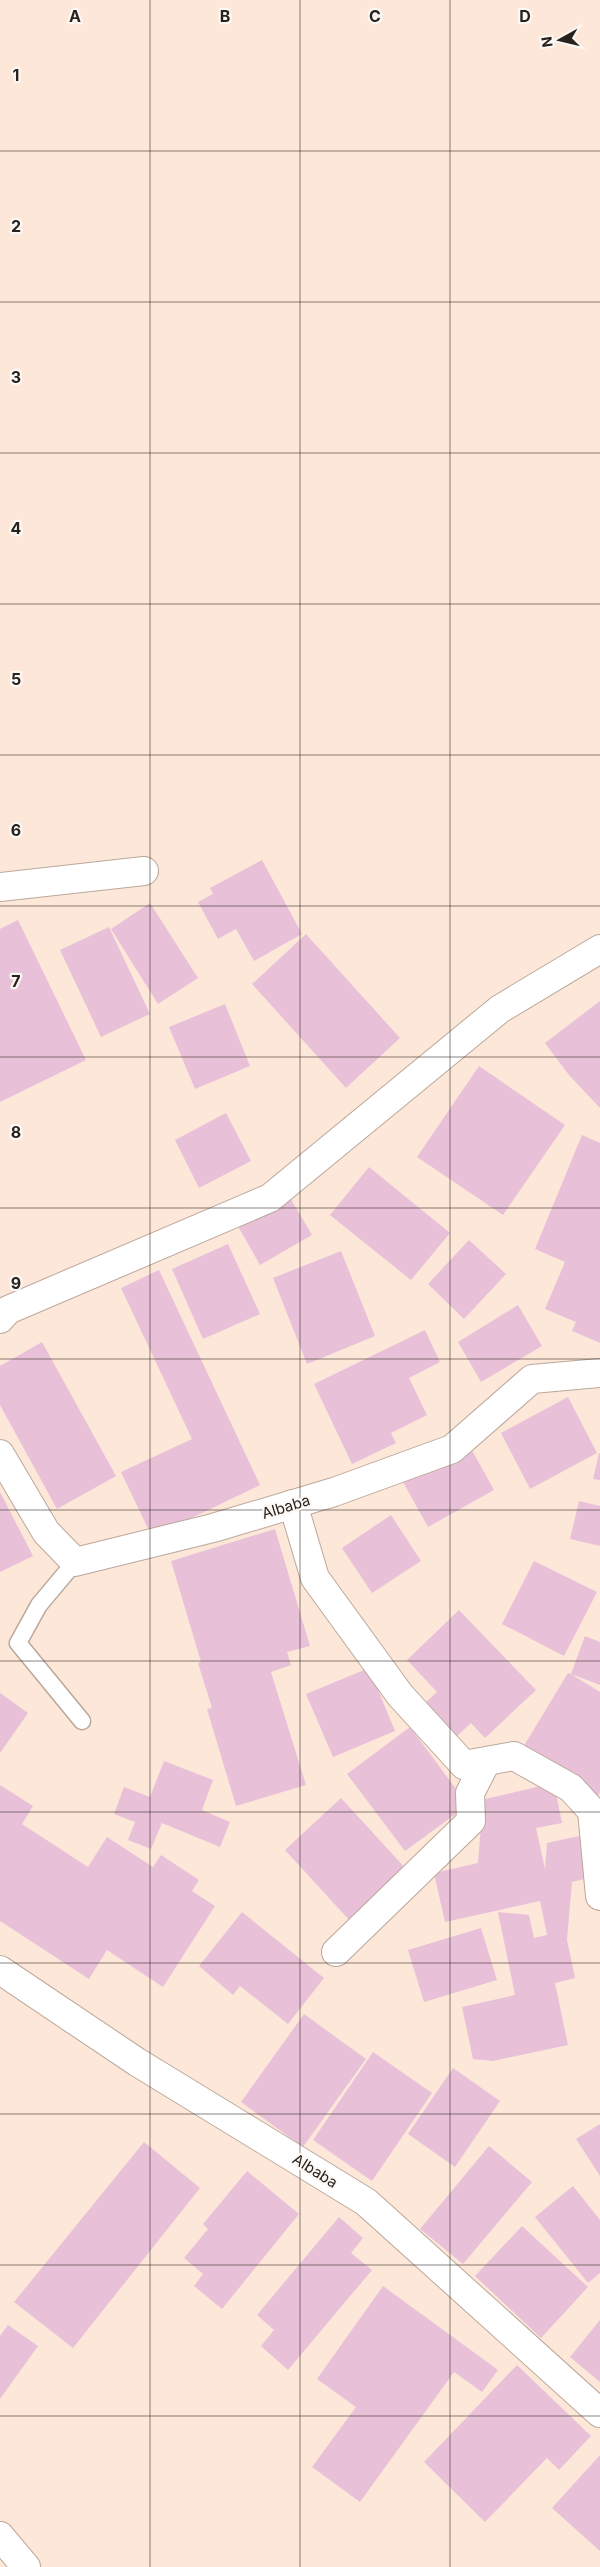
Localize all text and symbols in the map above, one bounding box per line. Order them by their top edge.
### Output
text: A [69,6,81,26]
text: B [220,6,230,26]
text: C [369,6,381,26]
text: D [519,6,531,26]
north arrow [535,15,585,65]
text: N [537,35,556,48]
text: 1 [13,65,19,85]
text: 2 [11,216,21,236]
text: 3 [11,367,21,387]
text: 4 [11,518,22,538]
text: 5 [11,669,21,689]
text: 6 [11,820,21,840]
text: 7 [11,971,21,991]
text: 8 [11,1122,21,1142]
text: 9 [11,1273,21,1293]
street label: Albaba [259,1490,312,1523]
street label: Albaba [289,2149,341,2192]

